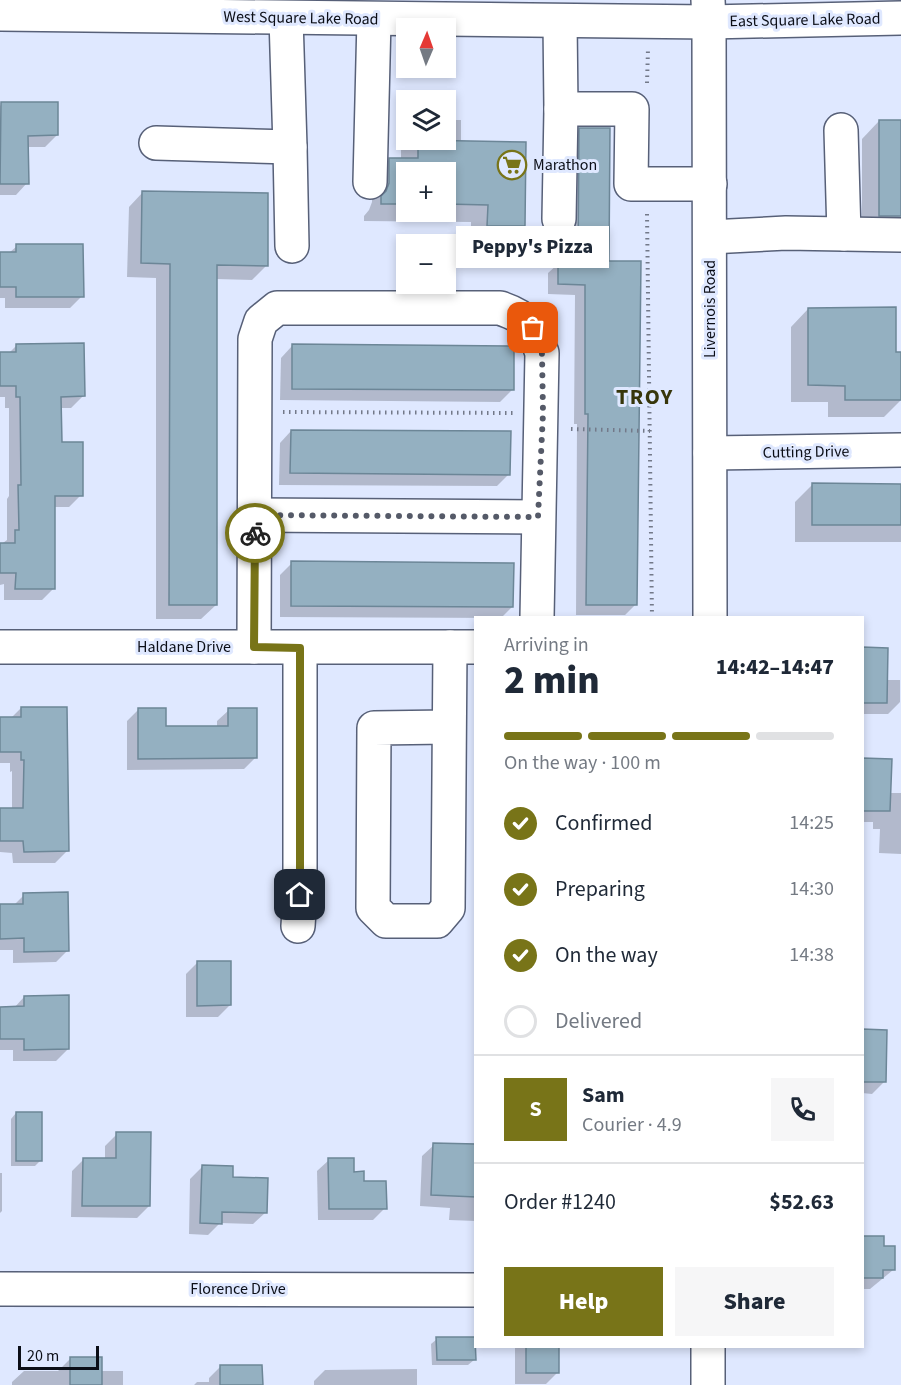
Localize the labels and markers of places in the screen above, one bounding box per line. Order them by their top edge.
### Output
supermarket icon: Marathon [496,149,528,181]
place label: Marathon [533,154,597,176]
callout: Peppy's Pizza [456,226,610,268]
pin [507,302,558,353]
pin [274,869,325,920]

